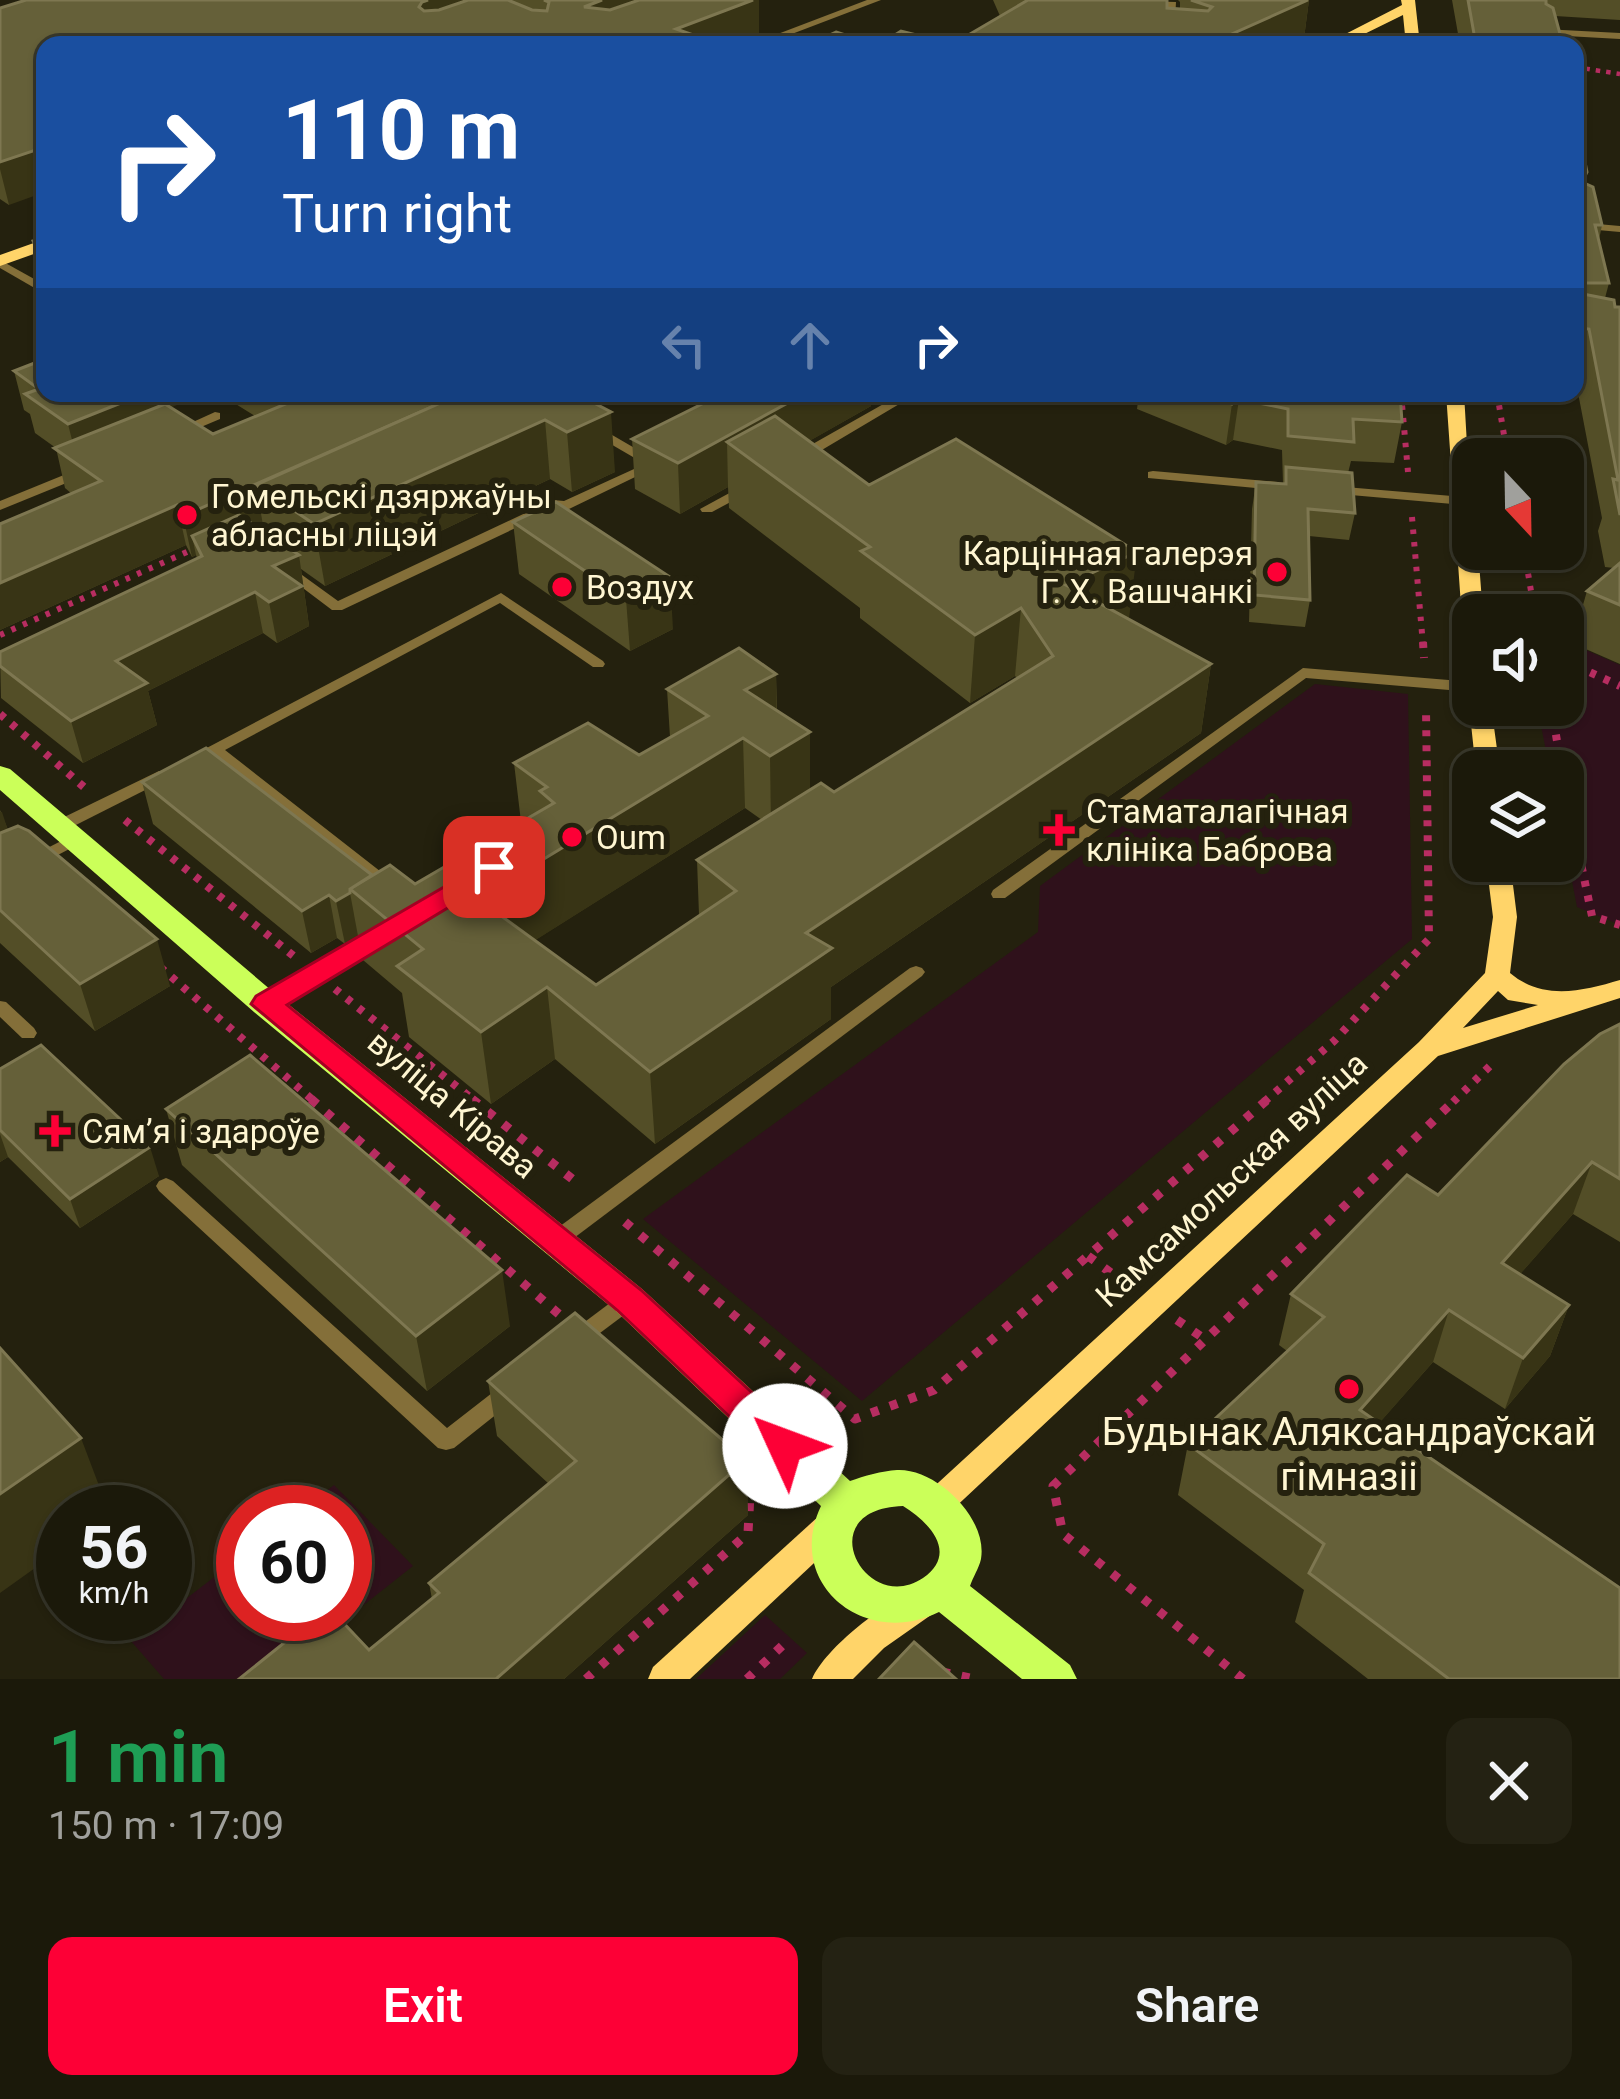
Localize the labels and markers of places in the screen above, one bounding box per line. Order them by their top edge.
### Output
place label: Гомельскі дзяржаўны абласны ліцэй [211,477,552,554]
marker: Гомельскі дзяржаўны абласны ліцэй [174,502,200,528]
place label: Карцінная галерэя Г. Х. Вашчанкі [963,534,1253,611]
marker: Карцінная галерэя Г. Х. Вашчанкі [1264,559,1290,585]
place label: Воздух [586,568,694,607]
marker: Воздух [549,574,575,600]
place label: Стаматалагічная клініка Баброва [1086,792,1349,869]
marker: Стаматалагічная клініка Баброва [1043,814,1075,846]
pin [443,816,545,918]
place label: Oum [596,818,666,857]
marker: Oum [559,824,585,850]
place label: Сямʼя і здароўе [82,1112,320,1151]
marker: Сямʼя і здароўе [39,1115,71,1147]
marker: Будынак Аляксандраўскай гімназіі [1336,1376,1362,1402]
place label: Будынак Аляксандраўскай гімназіі [1102,1409,1596,1500]

